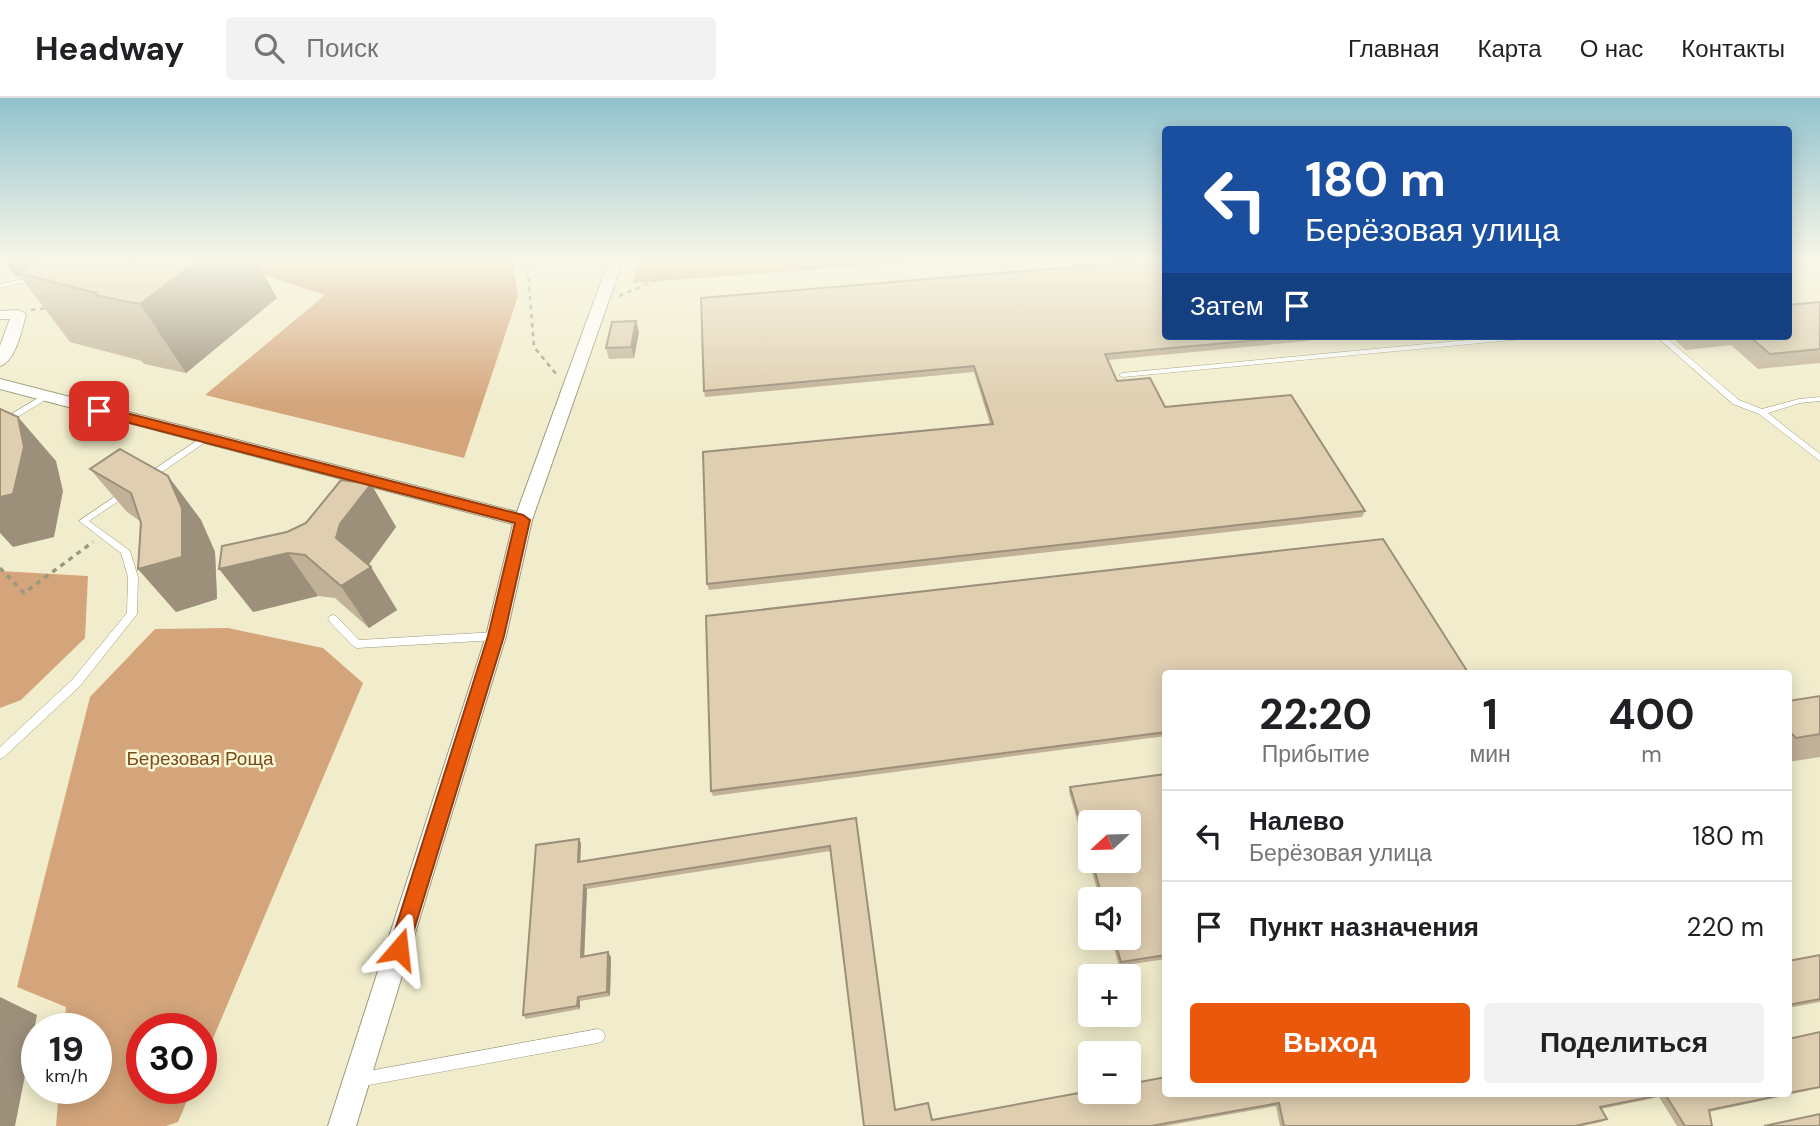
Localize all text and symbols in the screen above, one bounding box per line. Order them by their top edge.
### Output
search box [226,17,716,80]
text: Headway [35,27,184,70]
icon: search [250,29,288,67]
text: Поиск [306,31,378,65]
text: Главная [1348,33,1439,64]
text: Карта [1477,33,1542,64]
text: О нас [1580,33,1643,64]
text: Контакты [1681,33,1785,64]
text: 180 m [1305,147,1446,211]
icon: left [1190,154,1281,245]
text: Берёзовая улица [1305,209,1560,251]
icon: arrive [1278,287,1316,325]
text: Затем [1190,289,1264,323]
pin [69,381,129,441]
icon: arrive [80,392,118,430]
text: 22:20 [1259,687,1372,742]
text: 1 [1482,687,1498,742]
text: 400 [1608,687,1695,742]
text: Прибытие [1262,739,1370,769]
text: мин [1469,739,1511,769]
text: m [1641,739,1662,769]
park label: Березовая Роща [126,746,274,771]
text: Налево [1249,804,1344,838]
north arrow [1078,810,1141,873]
map controls [1078,810,1141,1104]
icon: left [1190,817,1228,855]
text: 180 m [1692,819,1764,853]
text: Берёзовая улица [1249,838,1432,868]
button: sound [1078,887,1141,950]
icon: arrive [1190,908,1228,946]
text: Пункт назначения [1249,910,1479,944]
text: 220 m [1686,910,1764,944]
position arrow [362,912,436,986]
button: + [1078,964,1141,1027]
button: Выход [1190,1003,1470,1083]
button: Поделиться [1484,1003,1764,1083]
speed limit sign: 30 [126,1013,217,1104]
text: 19 [49,1026,84,1072]
button: − [1078,1041,1141,1104]
text: km/h [45,1064,88,1088]

